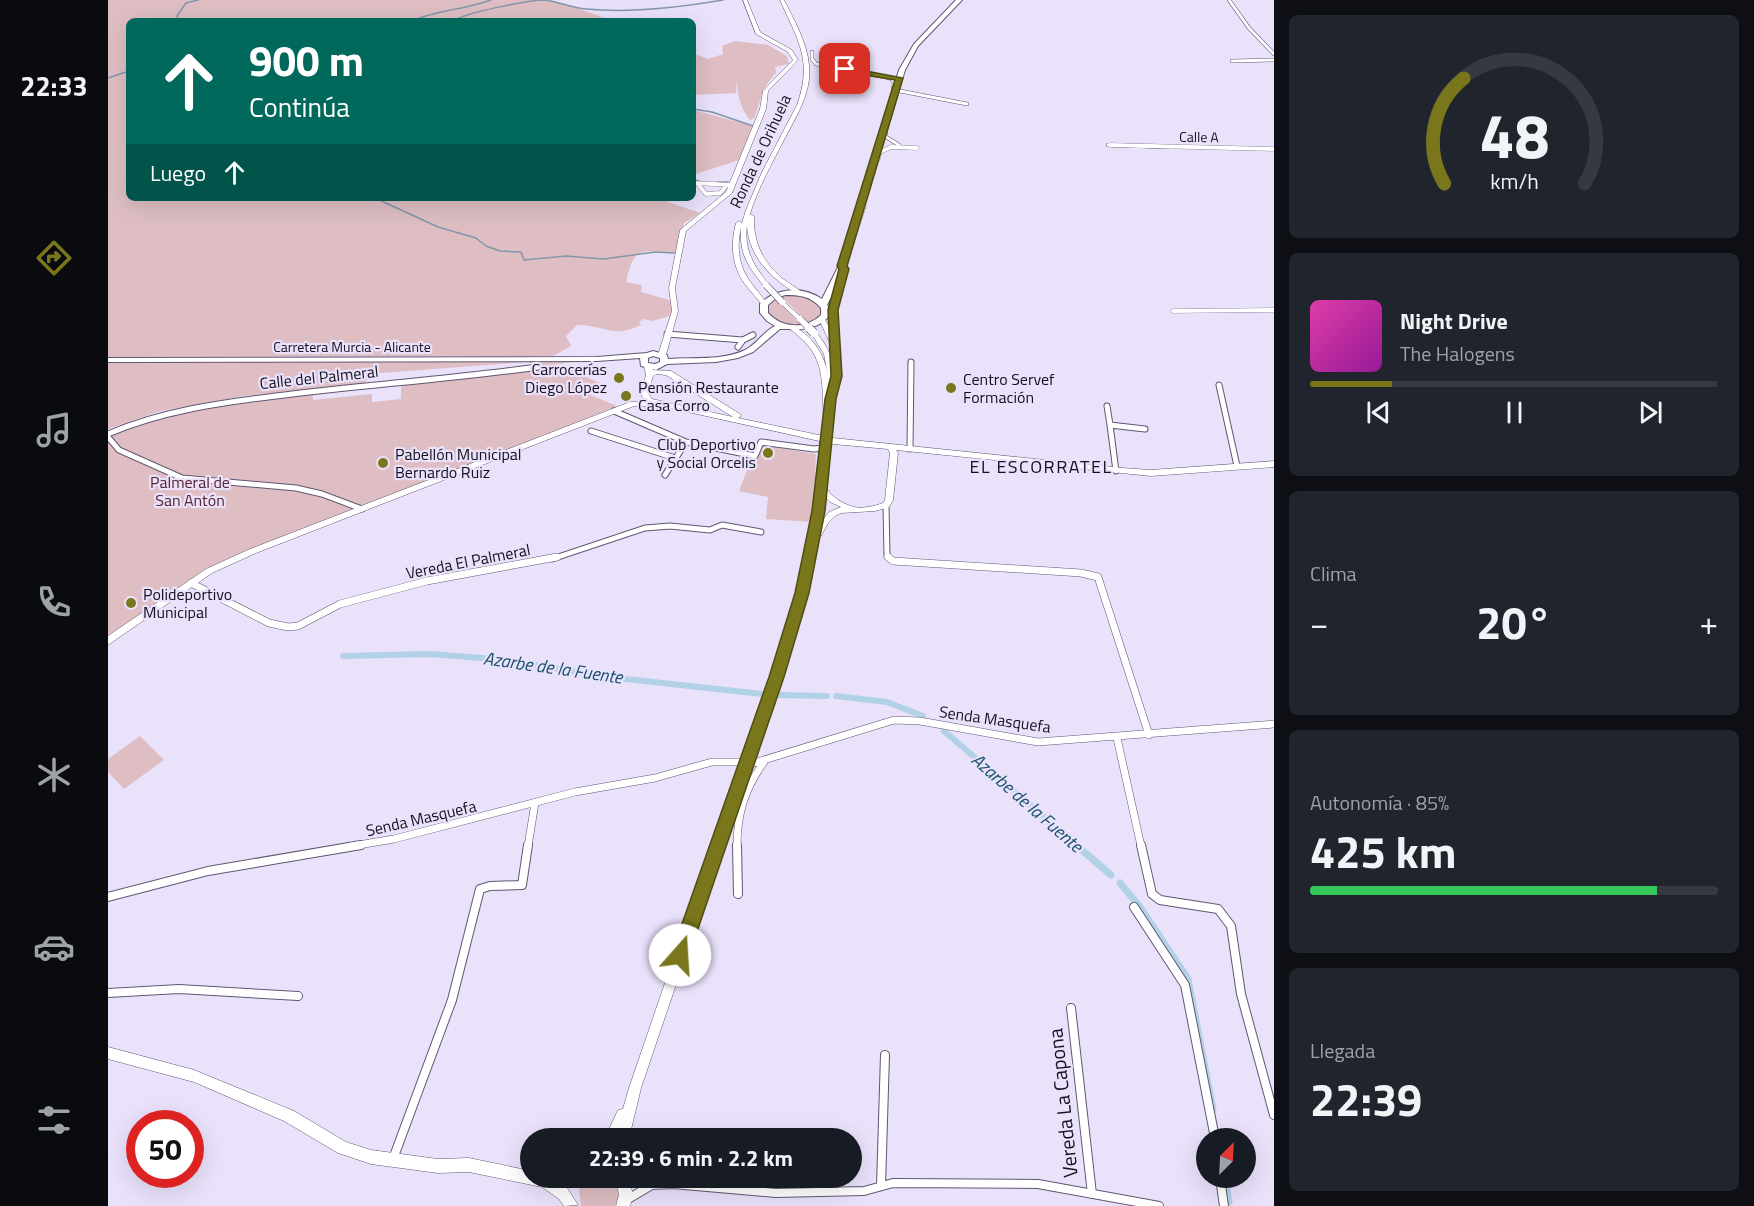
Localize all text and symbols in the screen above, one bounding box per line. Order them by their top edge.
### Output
text: 900 m [249,28,364,92]
icon: ahead [150,42,228,120]
pin [819,43,870,94]
icon: arrive [828,52,861,85]
text: 22:33 [20,65,88,106]
text: Continúa [249,86,350,127]
text: 48 [1479,87,1549,182]
street label: Ronda de Orihuela [723,90,797,212]
street label: Calle A [1179,126,1220,147]
text: Luego [150,156,206,190]
icon: ahead [218,156,251,189]
text: km/h [1490,165,1538,197]
icon: directions [33,237,75,279]
text: Night Drive [1400,304,1508,338]
street label: Carretera Murcia - Alicante [273,336,431,357]
text: The Halogens [1400,338,1515,369]
place label: Carrocerías Diego López [525,357,607,399]
street label: Calle del Palmeral [258,359,380,395]
place label: Centro Servef Formación [963,367,1055,409]
marker: Carrocerías Diego López [612,371,626,385]
place label: Pensión Restaurante Casa Corro [638,375,779,417]
marker: Centro Servef Formación [944,381,958,395]
marker: Pensión Restaurante Casa Corro [619,389,633,403]
icon: previous [1362,396,1395,429]
icon: pause [1498,396,1531,429]
icon: next [1634,396,1667,429]
icon: music [33,409,75,451]
place label: Club Deportivo y Social Orcelis [656,432,756,474]
place label: Pabellón Municipal Bernardo Ruiz [395,442,522,484]
marker: Club Deportivo y Social Orcelis [761,446,775,460]
district label: EL ESCORRATEL [969,453,1113,480]
marker: Pabellón Municipal Bernardo Ruiz [376,456,390,470]
park label: Palmeral de San Antón [150,470,230,512]
street label: Vereda El Palmeral [404,537,532,585]
text: Clima [1310,558,1357,589]
icon: phone [33,581,75,623]
place label: Polideportivo Municipal [143,582,232,624]
text: 20° [1476,588,1552,656]
marker: Polideportivo Municipal [124,596,138,610]
text: − [1310,598,1328,648]
text: + [1700,598,1718,648]
water label: Azarbe de la Fuente [482,644,626,691]
street label: Senda Masquefa [938,699,1052,739]
water label: Azarbe de la Fuente [966,746,1090,860]
icon: climate [33,754,75,796]
text: Autonomía · 85% [1310,787,1449,818]
street label: Senda Masquefa [363,794,479,842]
text: 425 km [1310,817,1456,885]
position arrow [648,923,712,987]
icon: car [33,926,75,968]
street label: Vereda La Capona [1039,1027,1086,1179]
text: Llegada [1310,1035,1375,1066]
text: 22:39 [1310,1065,1422,1133]
icon: filters [33,1099,75,1141]
speed limit sign: 50 [126,1110,204,1188]
north arrow [1196,1128,1256,1188]
map controls [1196,1128,1256,1188]
text: 22:39 · 6 min · 2.2 km [589,1141,793,1175]

